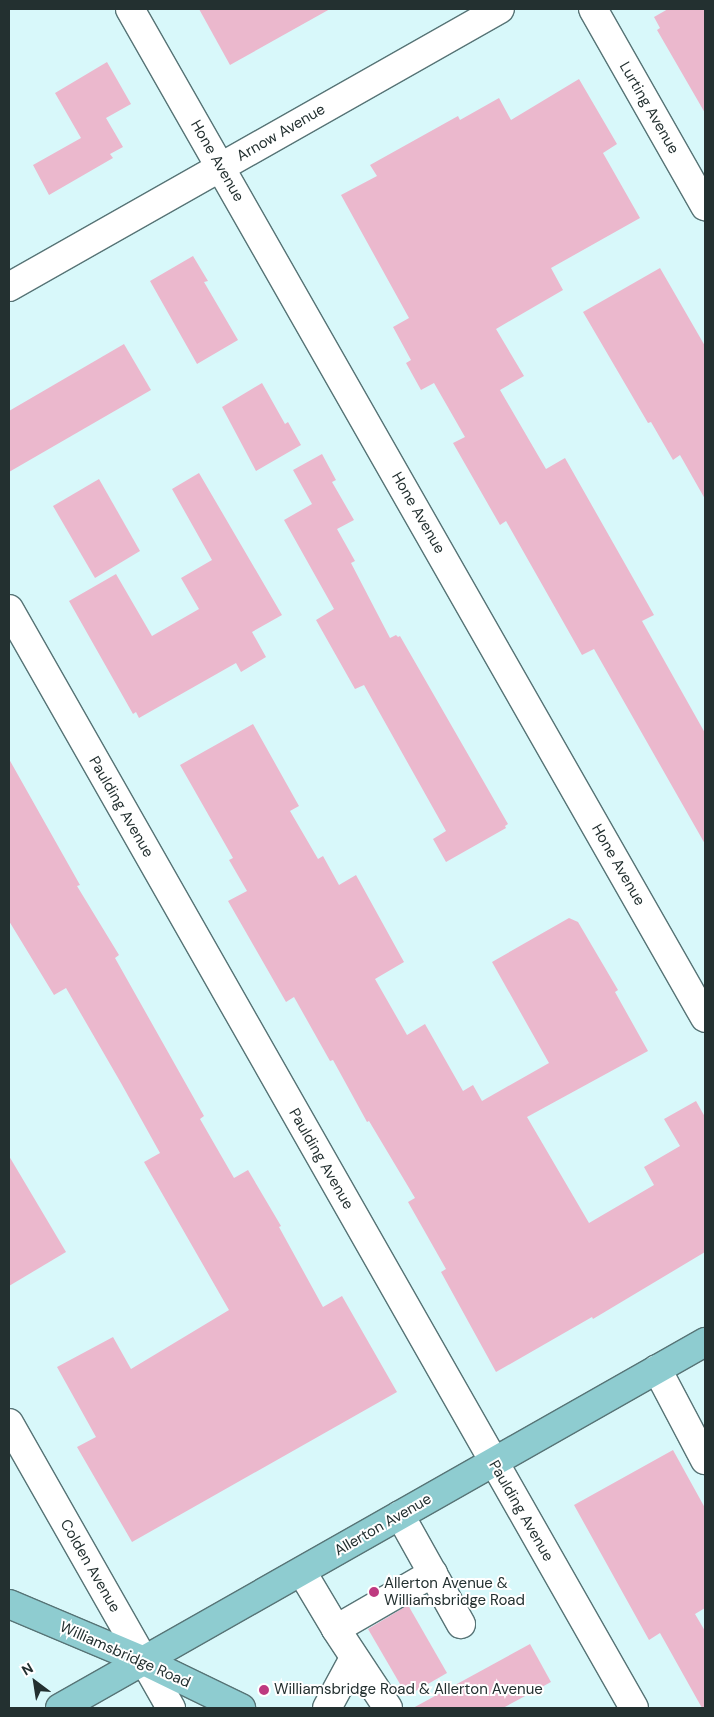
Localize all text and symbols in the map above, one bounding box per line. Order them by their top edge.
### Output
street label: Lurting Avenue [615,59,683,157]
street label: Arnow Avenue [234,100,328,166]
street label: Hone Avenue [186,117,248,205]
street label: Hone Avenue [387,469,449,557]
street label: Paulding Avenue [85,753,157,861]
street label: Hone Avenue [587,821,649,909]
street label: Paulding Avenue [285,1105,357,1213]
street label: Paulding Avenue [485,1457,557,1565]
street label: Allerton Avenue [331,1490,435,1560]
street label: Colden Avenue [56,1516,124,1616]
place label: Allerton Avenue & Williamsbridge Road [384,1574,525,1609]
marker: Allerton Avenue & Williamsbridge Road [368,1586,380,1598]
street label: Williamsbridge Road [57,1618,193,1692]
north arrow [10,1657,60,1707]
text: N [18,1659,36,1679]
place label: Williamsbridge Road & Allerton Avenue [274,1681,543,1699]
marker: Williamsbridge Road & Allerton Avenue [258,1684,270,1696]

